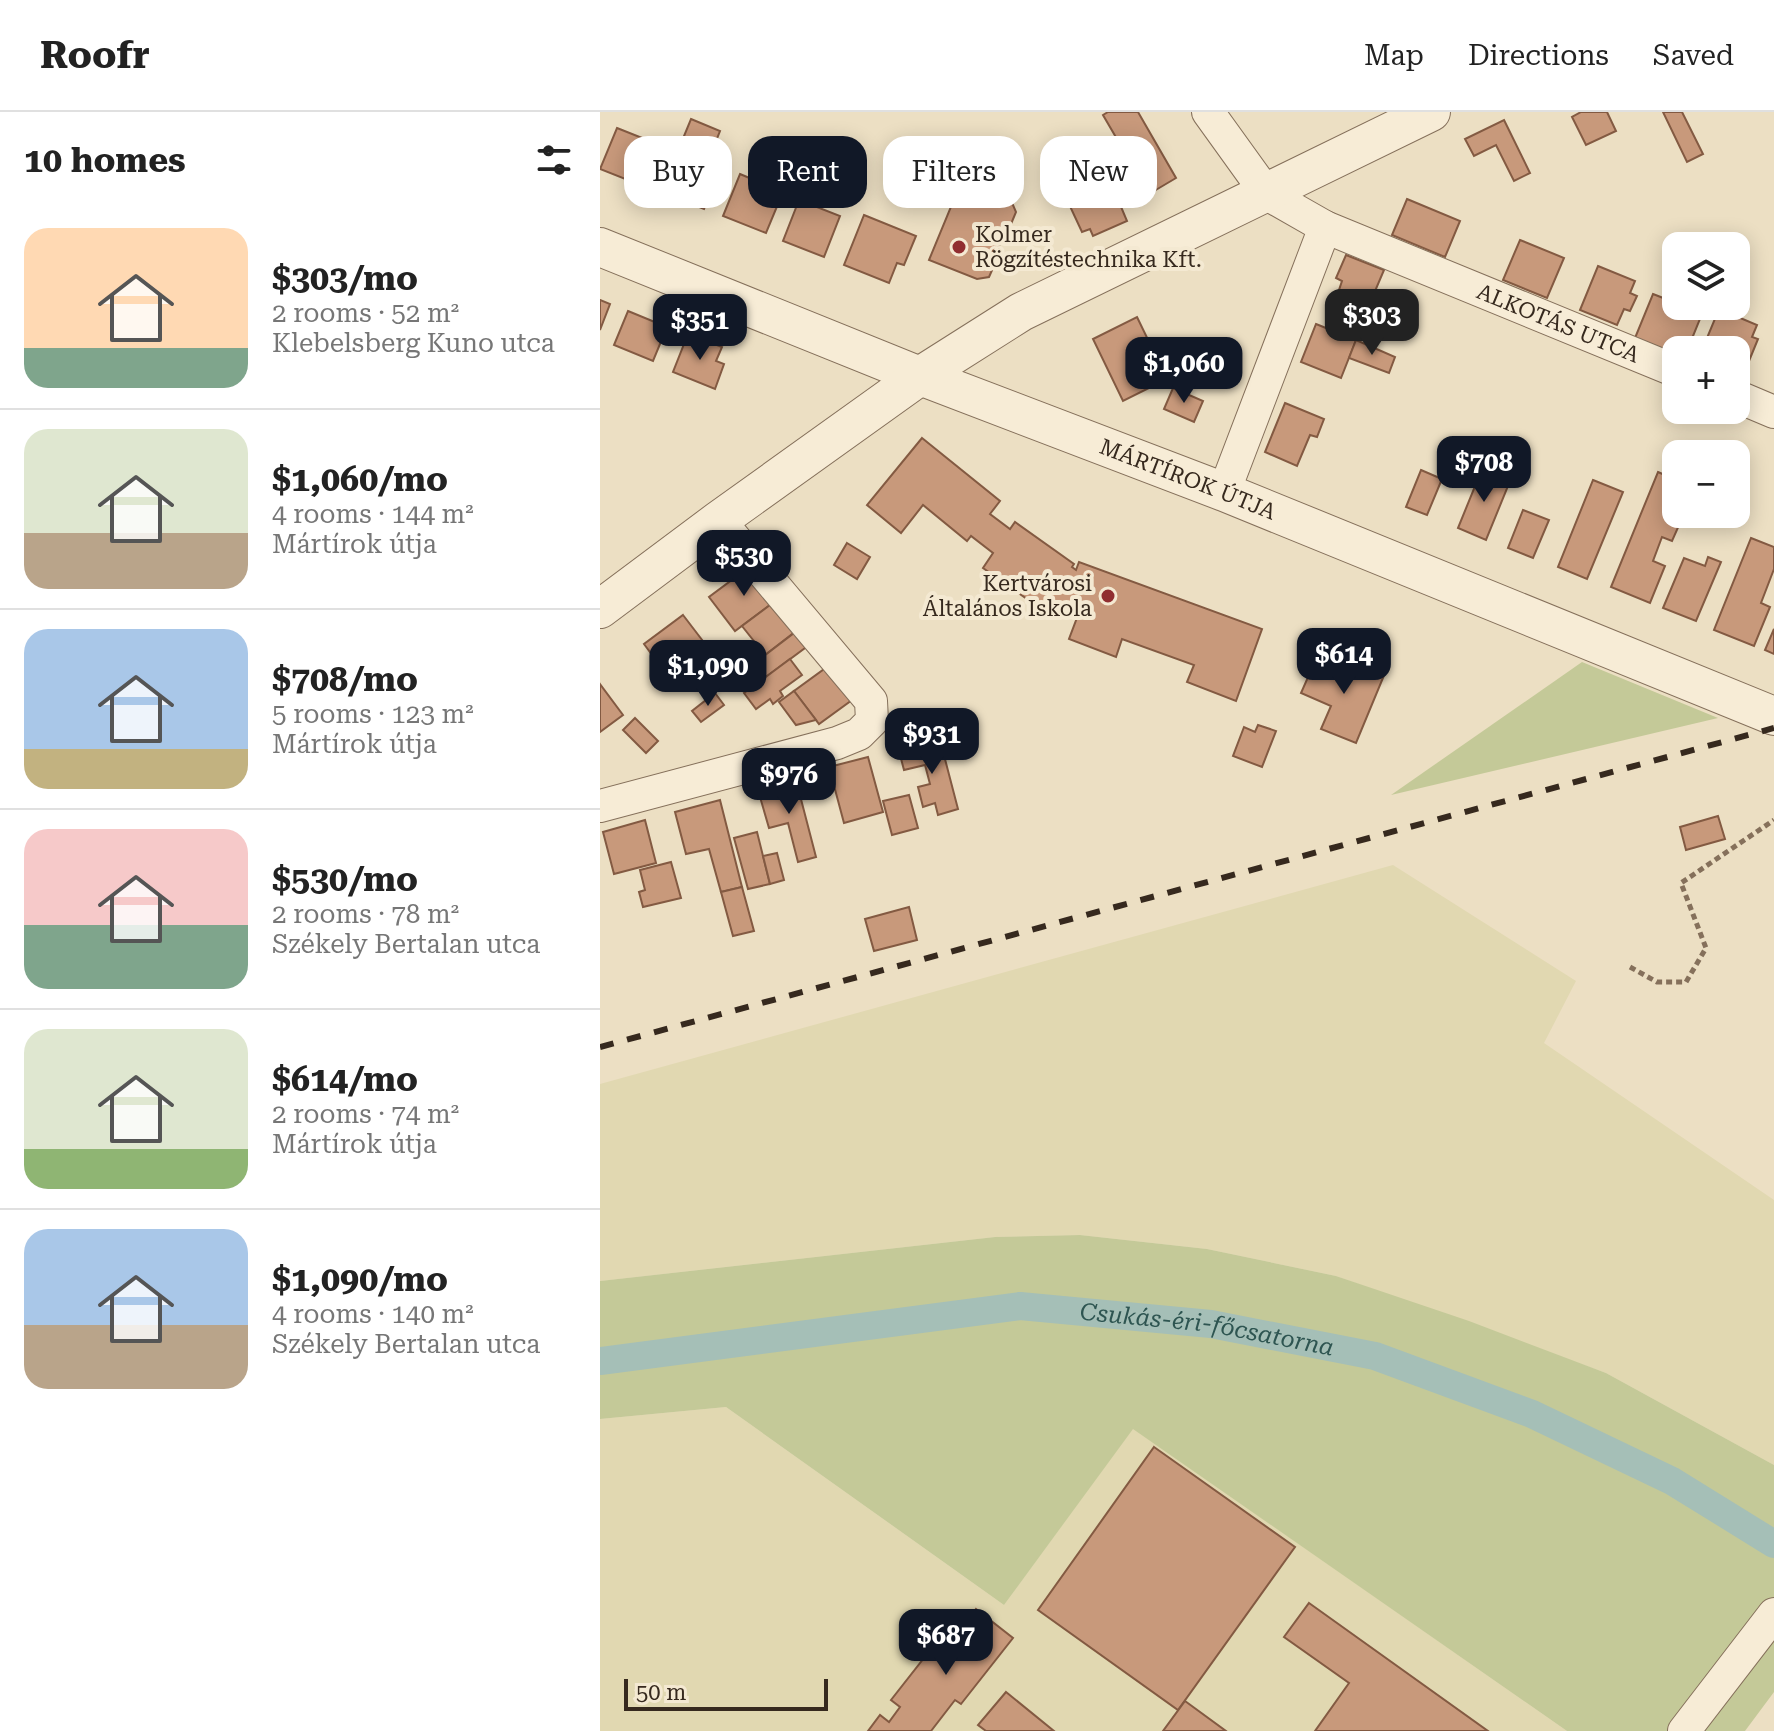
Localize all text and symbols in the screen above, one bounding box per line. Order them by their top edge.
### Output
text: Roofr [40,33,150,77]
text: Map [1364,39,1424,72]
text: Directions [1468,39,1609,72]
text: Saved [1653,39,1734,72]
chip: Buy [624,136,732,208]
chip: Rent [748,136,867,208]
chip: Filters [883,136,1024,208]
chip: New [1040,136,1157,208]
icon: filters [532,138,576,182]
text: 10 homes [24,140,186,180]
place label: Kolmer Rögzítéstechnika Kft. [975,222,1202,272]
map controls [1662,232,1750,528]
button: layers [1662,232,1750,320]
marker: Kolmer Rögzítéstechnika Kft. [950,238,968,256]
text: $303/mo [272,258,418,298]
icon: home [88,260,184,356]
street label: ALKOTÁS UTCA [1473,278,1644,367]
pin: $303 [1325,289,1419,357]
pin: $351 [653,294,747,362]
text: 2 rooms · 52 m² [272,298,459,328]
text: $303 [1343,300,1401,330]
text: $351 [671,305,729,335]
text: Klebelsberg Kuno utca [272,328,555,358]
button: + [1662,336,1750,424]
pin: $1,060 [1119,337,1249,405]
text: $1,060 [1143,348,1225,378]
street label: MÁRTÍROK ÚTJA [1096,433,1280,525]
pin: $708 [1437,436,1531,504]
button: − [1662,440,1750,528]
text: $708 [1455,447,1513,477]
text: $1,060/mo [272,459,448,499]
icon: home [88,461,184,557]
text: 4 rooms · 144 m² [272,499,474,529]
text: Mártírok útja [272,529,437,559]
pin: $530 [697,530,791,598]
text: $530 [715,541,773,571]
place label: Kertvárosi Általános Iskola [923,571,1092,621]
marker: Kertvárosi Általános Iskola [1099,587,1117,605]
pin: $614 [1297,628,1391,696]
text: $614 [1315,639,1373,669]
pin: $1,090 [643,640,773,708]
text: $1,090 [667,651,749,681]
text: $708/mo [272,659,418,699]
icon: home [88,661,184,757]
text: 5 rooms · 123 m² [272,699,474,729]
pin: $931 [885,708,979,776]
text: $931 [903,719,961,749]
text: Mártírok útja [272,729,437,759]
pin: $976 [742,748,836,816]
text: $976 [760,759,818,789]
text: $530/mo [272,859,418,899]
icon: home [88,861,184,957]
text: 2 rooms · 78 m² [272,899,459,929]
text: Székely Bertalan utca [272,929,540,959]
text: $614/mo [272,1059,418,1099]
icon: home [88,1061,184,1157]
text: 2 rooms · 74 m² [272,1099,459,1129]
text: Mártírok útja [272,1129,437,1159]
text: $1,090/mo [272,1259,448,1299]
icon: home [88,1261,184,1357]
water label: Csukás-éri-főcsatorna [1079,1298,1336,1362]
text: 4 rooms · 140 m² [272,1299,474,1329]
text: Székely Bertalan utca [272,1329,540,1359]
pin: $687 [899,1609,993,1677]
text: $687 [917,1620,975,1650]
scale bar [624,1675,828,1711]
text: 50 m [636,1680,686,1705]

